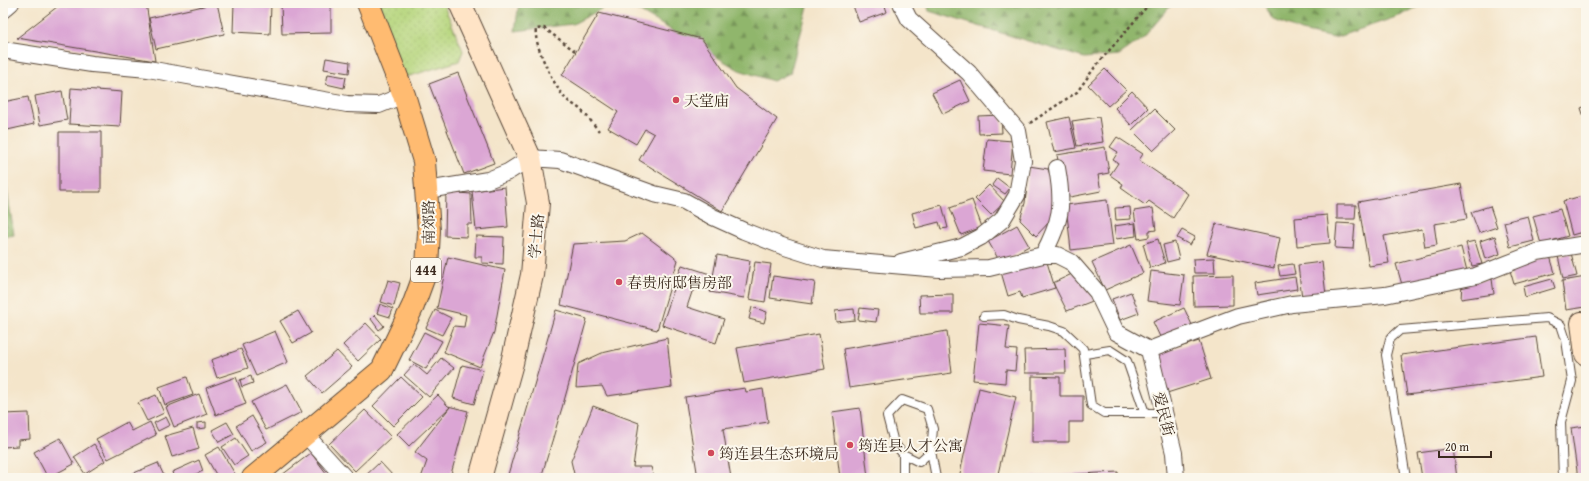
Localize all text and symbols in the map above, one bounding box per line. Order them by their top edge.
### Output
place label: 天堂庙 [684,90,729,111]
marker: 天堂庙 [671,95,681,105]
street label: 南郊路 [418,199,439,245]
street label: 学士路 [524,213,548,259]
road number: 444 [411,258,441,282]
place label: 春贵府邸售房部 [627,272,732,293]
marker: 春贵府邸售房部 [614,277,624,287]
street label: 爱民街 [1148,390,1180,438]
scale bar [1439,433,1491,459]
place label: 筠连县人才公寓 [858,435,963,456]
text: 20 m [1445,438,1469,455]
marker: 筠连县人才公寓 [845,440,855,450]
place label: 筠连县生态环境局 [719,443,839,464]
marker: 筠连县生态环境局 [706,448,716,458]

